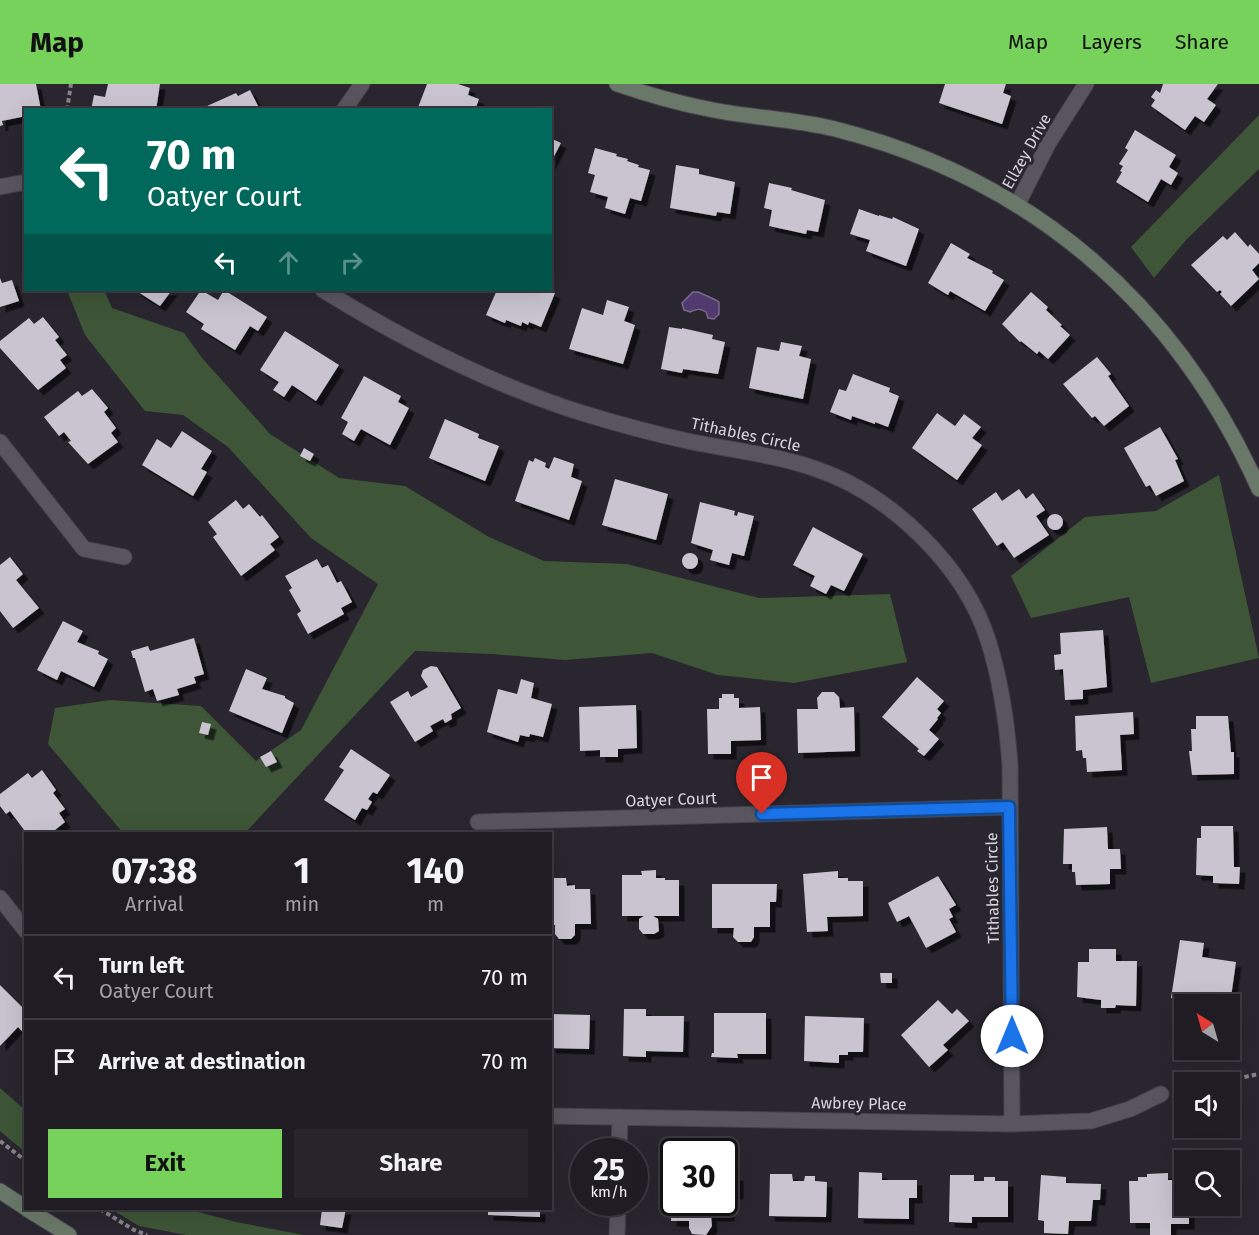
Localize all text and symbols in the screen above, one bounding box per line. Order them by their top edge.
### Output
text: Map [30,26,84,59]
text: Map [1008,29,1048,55]
text: Layers [1081,29,1142,55]
text: Share [1175,29,1229,55]
street label: Ellzey Drive [998,110,1055,192]
text: 70 m [147,130,236,180]
icon: left [48,132,126,210]
text: Oatyer Court [147,181,301,213]
icon: left [209,246,242,279]
icon: ahead [272,246,305,279]
icon: right [335,246,368,279]
street label: Tithables Circle [689,414,802,455]
pin [736,752,787,814]
icon: arrive [745,761,778,794]
street label: Oatyer Court [625,788,717,811]
street label: Tithables Circle [982,832,1003,944]
text: 07:38 [111,849,197,893]
text: 1 [294,849,310,893]
text: 140 [407,849,465,893]
text: Arrival [125,892,184,916]
text: min [285,892,319,916]
text: m [427,892,444,916]
text: Turn left [99,952,184,979]
icon: left [48,961,81,994]
text: 70 m [482,964,528,991]
text: Oatyer Court [99,979,213,1003]
north arrow [1174,994,1240,1060]
map controls [1174,994,1240,1216]
position arrow [980,1004,1044,1068]
icon: arrive [48,1045,81,1078]
text: Arrive at destination [99,1048,306,1075]
text: 70 m [482,1048,528,1075]
button: sound [1174,1072,1240,1138]
street label: Awbrey Place [811,1093,907,1114]
button: Exit [48,1129,282,1198]
button: Share [294,1129,528,1198]
speed limit sign: 30 [660,1138,738,1216]
button: search [1174,1150,1240,1216]
text: 25 [593,1152,625,1188]
text: km/h [590,1183,628,1201]

